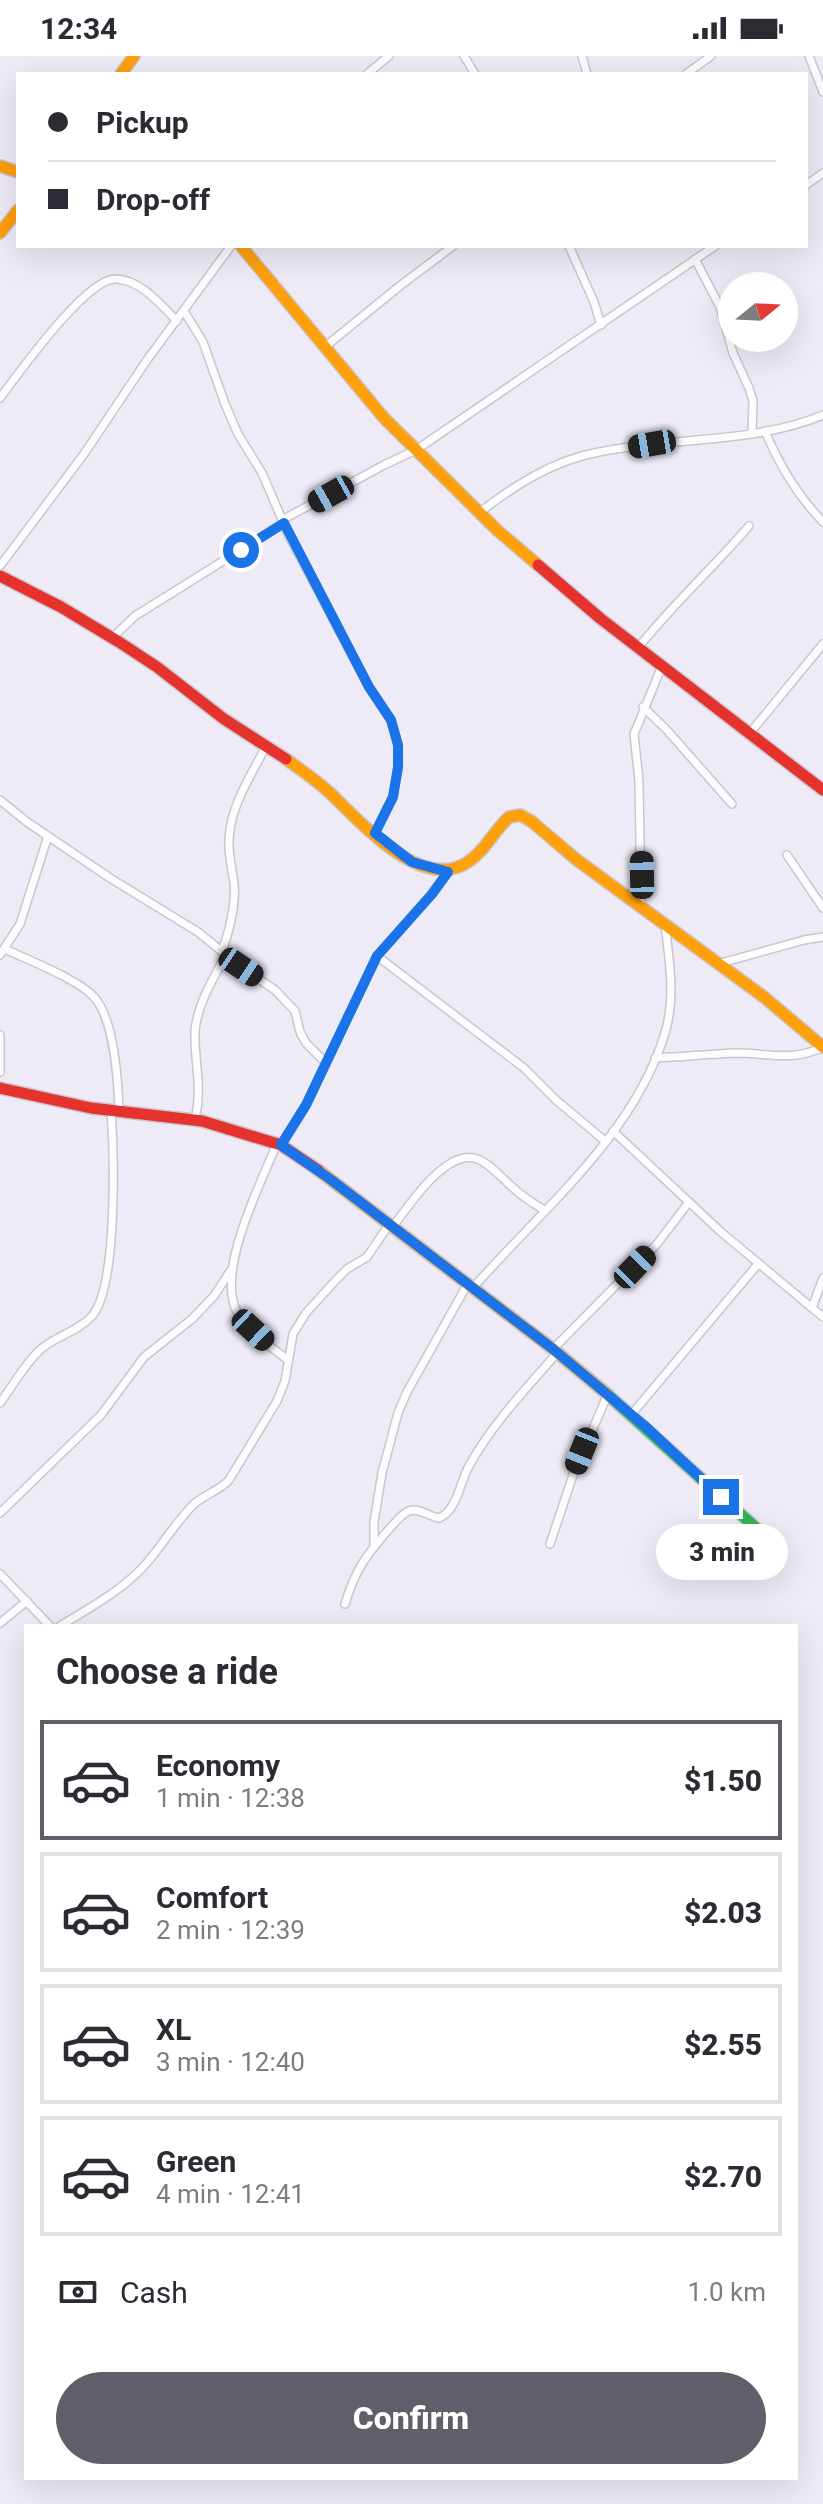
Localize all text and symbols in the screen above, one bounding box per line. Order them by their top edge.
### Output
text: 12:34 [40,11,117,46]
text: Pickup [96,105,189,140]
text: Drop-off [96,182,210,217]
north arrow [718,272,798,352]
map controls [718,272,798,352]
car [626,428,678,460]
car [304,472,358,516]
route start [223,532,259,568]
car [630,851,654,899]
car [214,944,268,990]
car [610,1241,660,1293]
car [227,1305,279,1355]
car [562,1424,602,1478]
route end [703,1479,739,1515]
callout: 3 min [655,1525,787,1581]
text: 3 min [689,1537,755,1567]
text: Choose a ride [56,1651,278,1693]
icon: car [60,1744,132,1816]
text: Economy [156,1748,280,1783]
text: $1.50 [684,1763,762,1798]
text: 1 min · 12:38 [156,1783,305,1813]
icon: car [60,1876,132,1948]
text: Comfort [156,1880,268,1915]
text: $2.03 [684,1895,762,1930]
text: 2 min · 12:39 [156,1915,305,1945]
icon: car [60,2008,132,2080]
text: XL [156,2012,191,2047]
text: $2.55 [684,2027,762,2062]
text: 3 min · 12:40 [156,2047,305,2077]
icon: car [60,2140,132,2212]
text: Green [156,2144,236,2179]
text: $2.70 [684,2159,762,2194]
text: 4 min · 12:41 [156,2179,305,2209]
icon: cash [56,2270,100,2314]
text: Cash [120,2275,188,2310]
text: 1.0 km [687,2277,766,2307]
button: Confirm [56,2372,766,2464]

